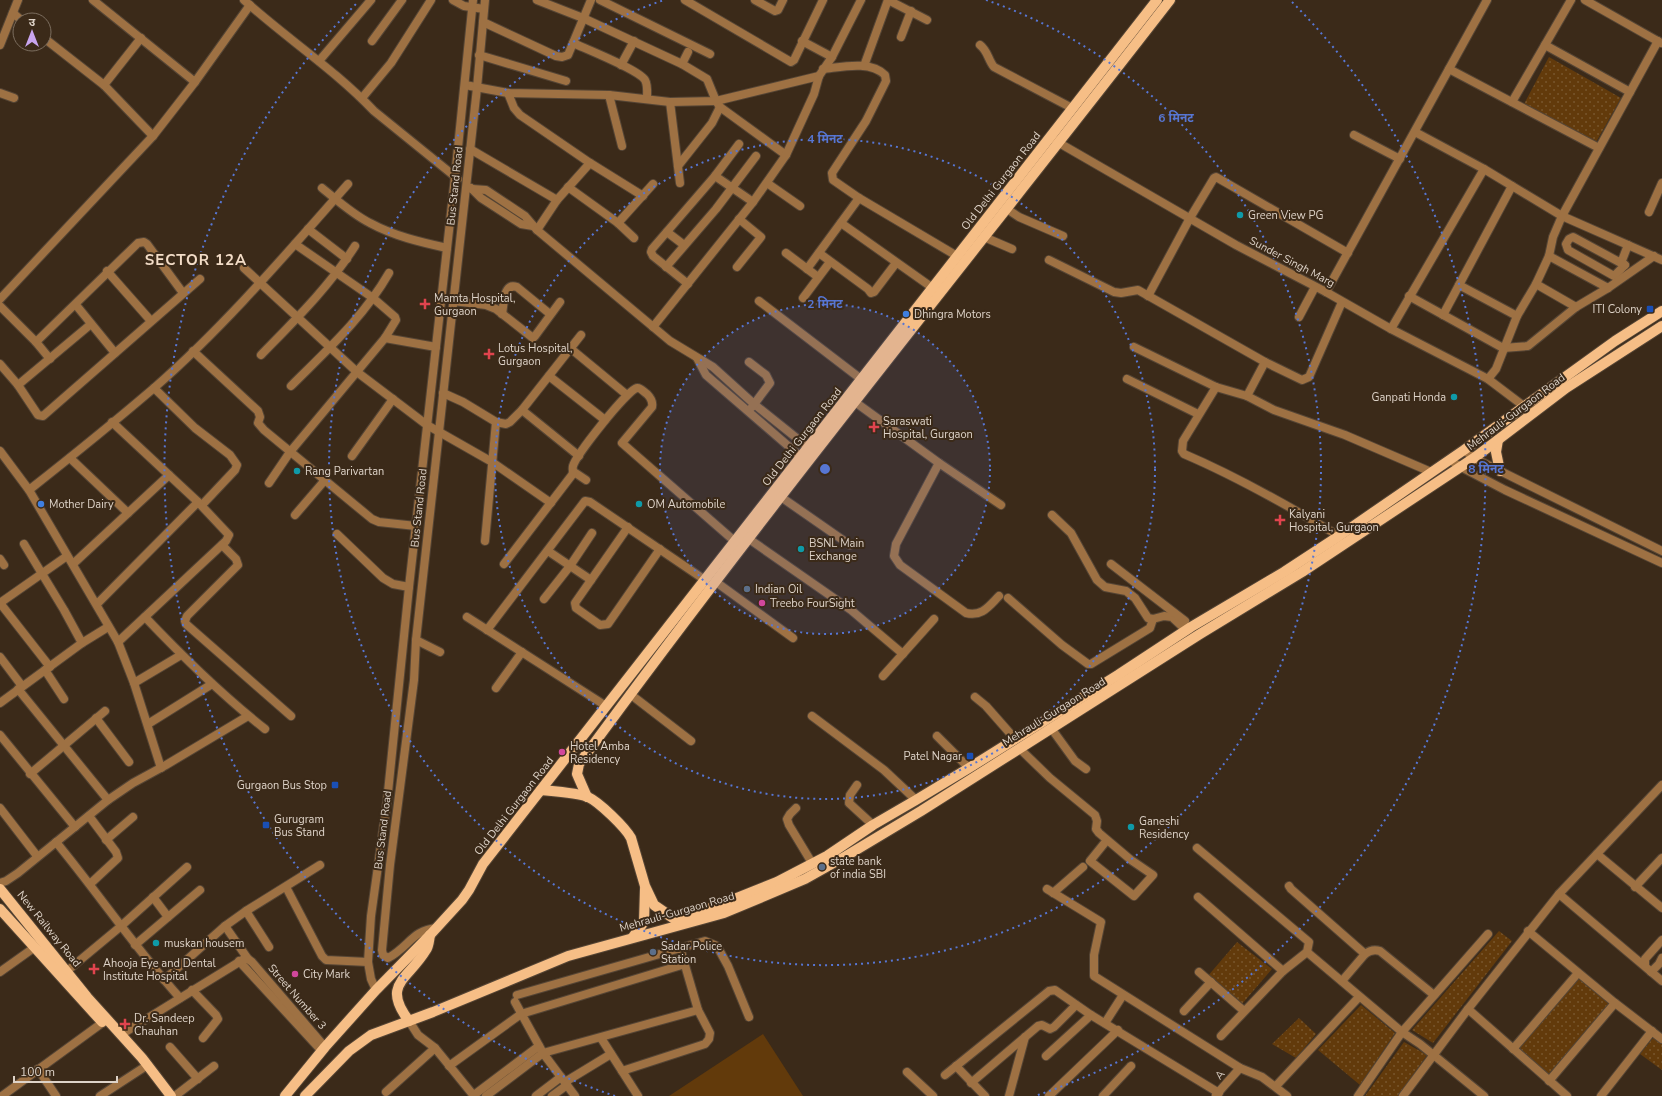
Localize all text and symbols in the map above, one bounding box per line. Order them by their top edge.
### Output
north arrow [12,12,52,52]
text: उ [29,15,36,30]
text: 6 मिनट [1158,110,1194,126]
street label: Old Delhi Gurgaon Road [958,129,1044,233]
text: 4 मिनट [807,131,843,147]
street label: Bus Stand Road [443,146,467,226]
place label: Green View PG [1248,208,1324,223]
marker: Green View PG [1235,210,1245,220]
street label: Sunder Singh Marg [1247,233,1337,291]
district label: SECTOR 12A [145,250,247,270]
place label: Mamta Hospital, Gurgaon [434,291,515,319]
text: 2 मिनट [807,296,843,312]
marker: Mamta Hospital, Gurgaon [419,298,431,310]
place label: ITI Colony [1593,302,1642,317]
marker: ITI Colony [1645,304,1655,314]
place label: Dhingra Motors [914,307,991,322]
marker: Dhingra Motors [901,309,911,319]
place label: Lotus Hospital, Gurgaon [498,341,572,369]
marker: Lotus Hospital, Gurgaon [483,348,495,360]
street label: Mehrauli-Gurgaon Road [1464,370,1568,454]
street label: Old Delhi Gurgaon Road [759,385,845,489]
place label: Ganpati Honda [1371,390,1446,405]
marker: Ganpati Honda [1449,392,1459,402]
place label: Saraswati Hospital, Gurgaon [883,414,973,442]
marker: Saraswati Hospital, Gurgaon [868,421,880,433]
text: 8 मिनट [1468,461,1504,477]
centre of rings [818,462,832,476]
place label: Rang Parivartan [305,464,384,479]
marker: Rang Parivartan [292,466,302,476]
street label: Bus Stand Road [407,468,431,548]
place label: Mother Dairy [49,497,114,512]
place label: OM Automobile [647,497,725,512]
marker: Mother Dairy [36,499,46,509]
marker: OM Automobile [634,499,644,509]
place label: Kalyani Hospital, Gurgaon [1289,507,1379,535]
marker: Kalyani Hospital, Gurgaon [1274,514,1286,526]
place label: BSNL Main Exchange [809,536,864,564]
marker: BSNL Main Exchange [796,544,806,554]
place label: Indian Oil [755,582,803,597]
marker: Indian Oil [742,584,752,594]
place label: Treebo FourSight [770,596,855,611]
marker: Treebo FourSight [757,598,767,608]
street label: Mehrauli-Gurgaon Road [1000,674,1108,750]
place label: Hotel Amba Residency [570,739,630,767]
marker: Hotel Amba Residency [557,747,567,757]
place label: Patel Nagar [904,749,962,764]
marker: Patel Nagar [965,751,975,761]
street label: Old Delhi Gurgaon Road [471,754,557,858]
place label: Gurgaon Bus Stop [237,778,327,793]
marker: Gurgaon Bus Stop [330,780,340,790]
street label: Bus Stand Road [371,790,395,870]
place label: Gurugram Bus Stand [274,812,325,840]
place label: Ganeshi Residency [1139,814,1190,842]
marker: Gurugram Bus Stand [261,820,271,830]
marker: Ganeshi Residency [1126,822,1136,832]
place label: state bank of india SBI [830,854,886,882]
marker: state bank of india SBI [817,862,827,872]
street label: New Railway Road [14,888,84,970]
street label: Mehrauli-Gurgaon Road [618,888,736,936]
place label: muskan housem [164,936,244,951]
marker: muskan housem [151,938,161,948]
place label: Sadar Police Station [661,939,722,967]
marker: Sadar Police Station [648,947,658,957]
place label: Ahooja Eye and Dental Institute Hospital [103,956,217,984]
street label: Street Number 3 [264,961,330,1033]
marker: Ahooja Eye and Dental Institute Hospital [88,963,100,975]
place label: City Mark [303,967,351,982]
marker: City Mark [290,969,300,979]
place label: Dr. Sandeep Chauhan [134,1011,195,1039]
marker: Dr. Sandeep Chauhan [119,1018,131,1030]
scale bar [14,1058,117,1084]
text: 100 m [20,1064,55,1080]
street label: A [1212,1067,1228,1083]

